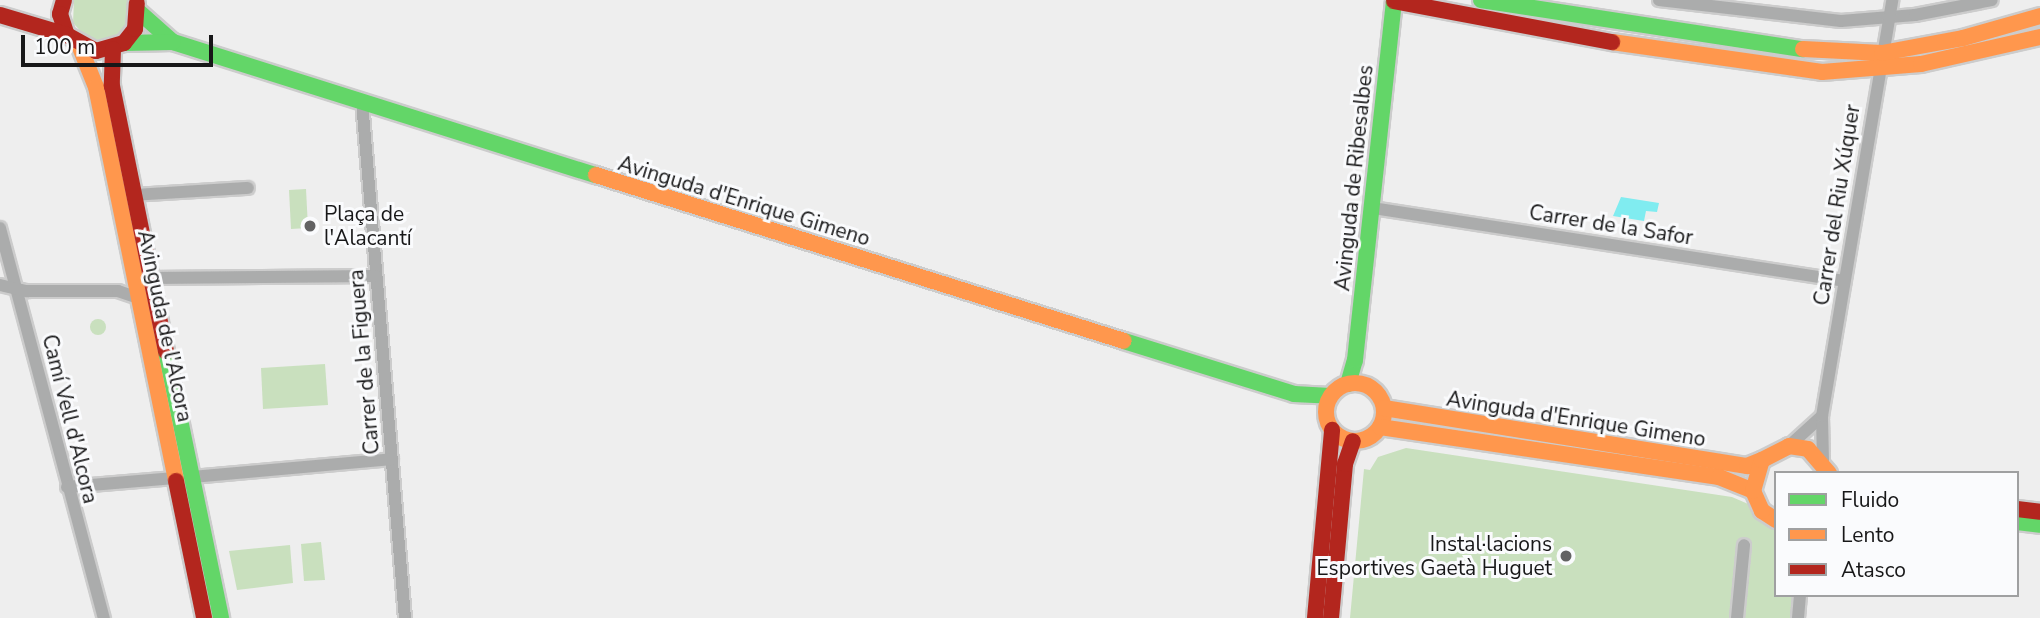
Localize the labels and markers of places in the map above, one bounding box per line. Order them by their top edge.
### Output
place label: Plaça de l'Alacantí [324,201,412,251]
marker: Plaça de l'Alacantí [302,218,318,234]
place label: Instal·lacions Esportives Gaetà Huguet [1316,531,1552,581]
marker: Instal·lacions Esportives Gaetà Huguet [1558,548,1574,564]

